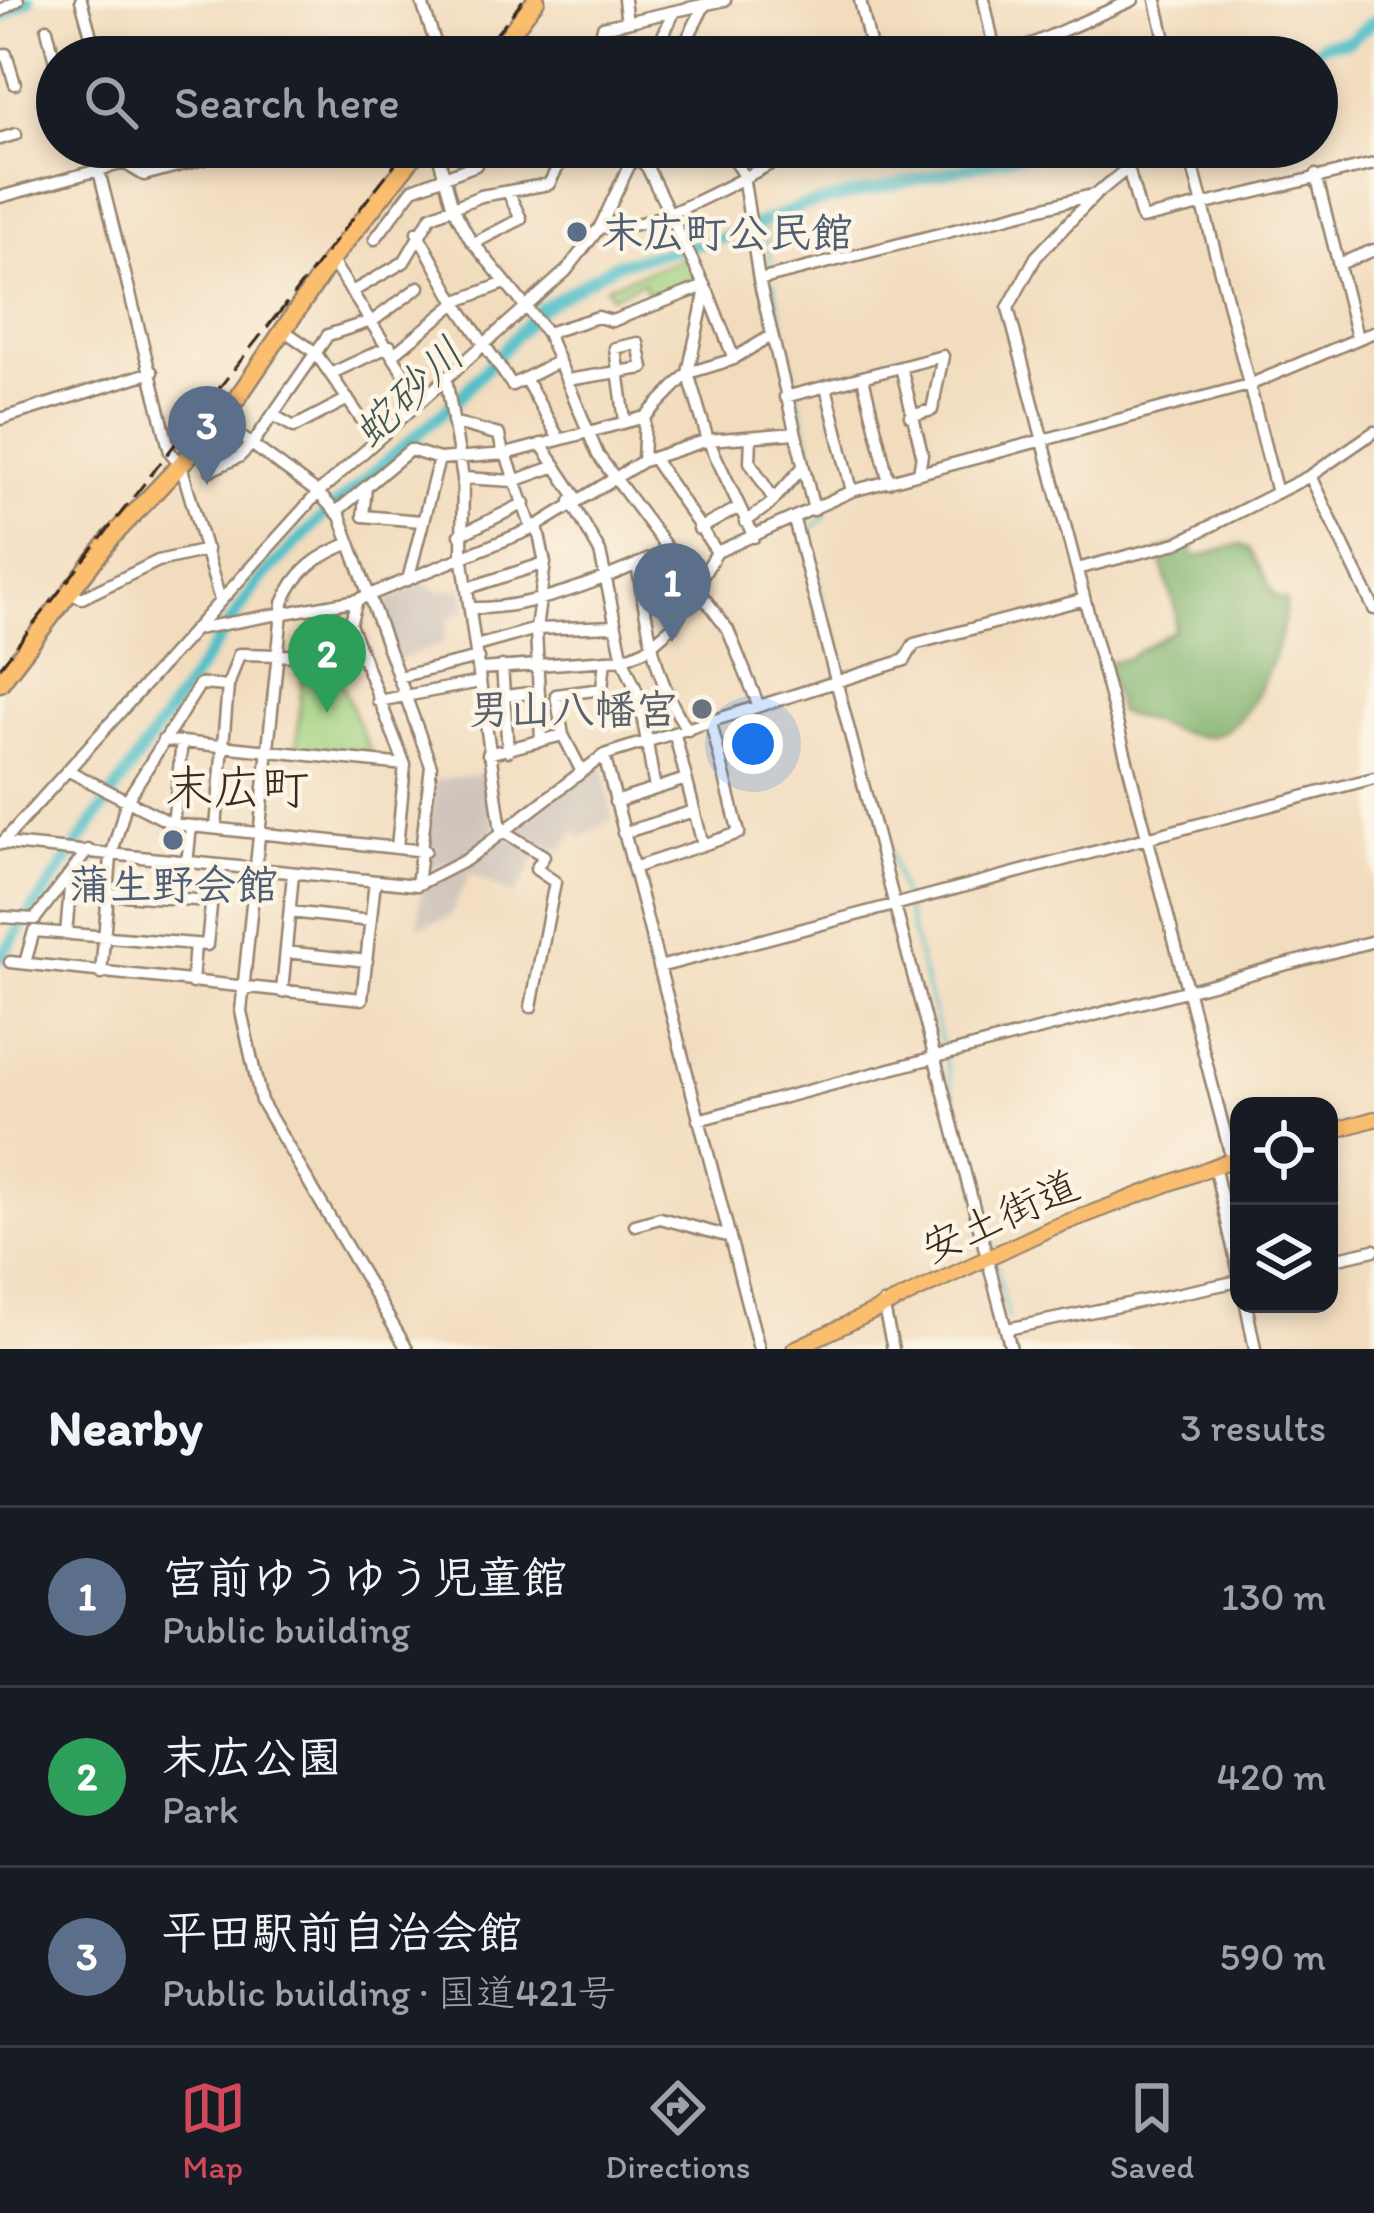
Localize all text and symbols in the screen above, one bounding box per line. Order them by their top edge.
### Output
search box [36,36,1338,168]
icon: search [78,69,144,135]
text: Search here [174,75,400,129]
place label: 末広町公民館 [601,207,853,258]
marker: 末広町公民館 [564,219,590,245]
water label: 蛇砂川 [341,326,475,458]
pin: 3 [168,386,246,485]
pin: 1 [633,543,711,642]
pin: 2 [288,614,366,713]
place label: 男山八幡宮 [468,684,678,735]
marker: 男山八幡宮 [689,696,715,722]
your location [723,714,783,774]
district label: 末広町 [165,758,309,816]
marker: 蒲生野会館 [160,827,186,853]
place label: 蒲生野会館 [68,859,278,910]
map controls [1230,1097,1338,1313]
button: locate [1230,1097,1338,1205]
street label: 安土街道 [913,1159,1087,1273]
button: layers [1230,1205,1338,1313]
text: Nearby [48,1397,203,1458]
text: 3 results [1180,1404,1326,1451]
text: 宮前ゆうゆう児童館 [162,1550,567,1604]
text: 1 [78,1573,96,1620]
text: 130 m [1221,1573,1326,1620]
text: Public building [162,1606,410,1653]
text: 末広公園 [162,1730,342,1784]
text: 2 [77,1753,97,1800]
text: 420 m [1216,1753,1326,1800]
text: Park [162,1786,239,1833]
text: 平田駅前自治会館 [162,1905,522,1959]
text: 3 [76,1933,98,1980]
text: 590 m [1220,1933,1326,1980]
text: Public building · 国道421号 [162,1969,616,2016]
tab: Map [180,2075,246,2186]
tab: Directions [605,2075,750,2186]
tab: Saved [1110,2075,1194,2186]

